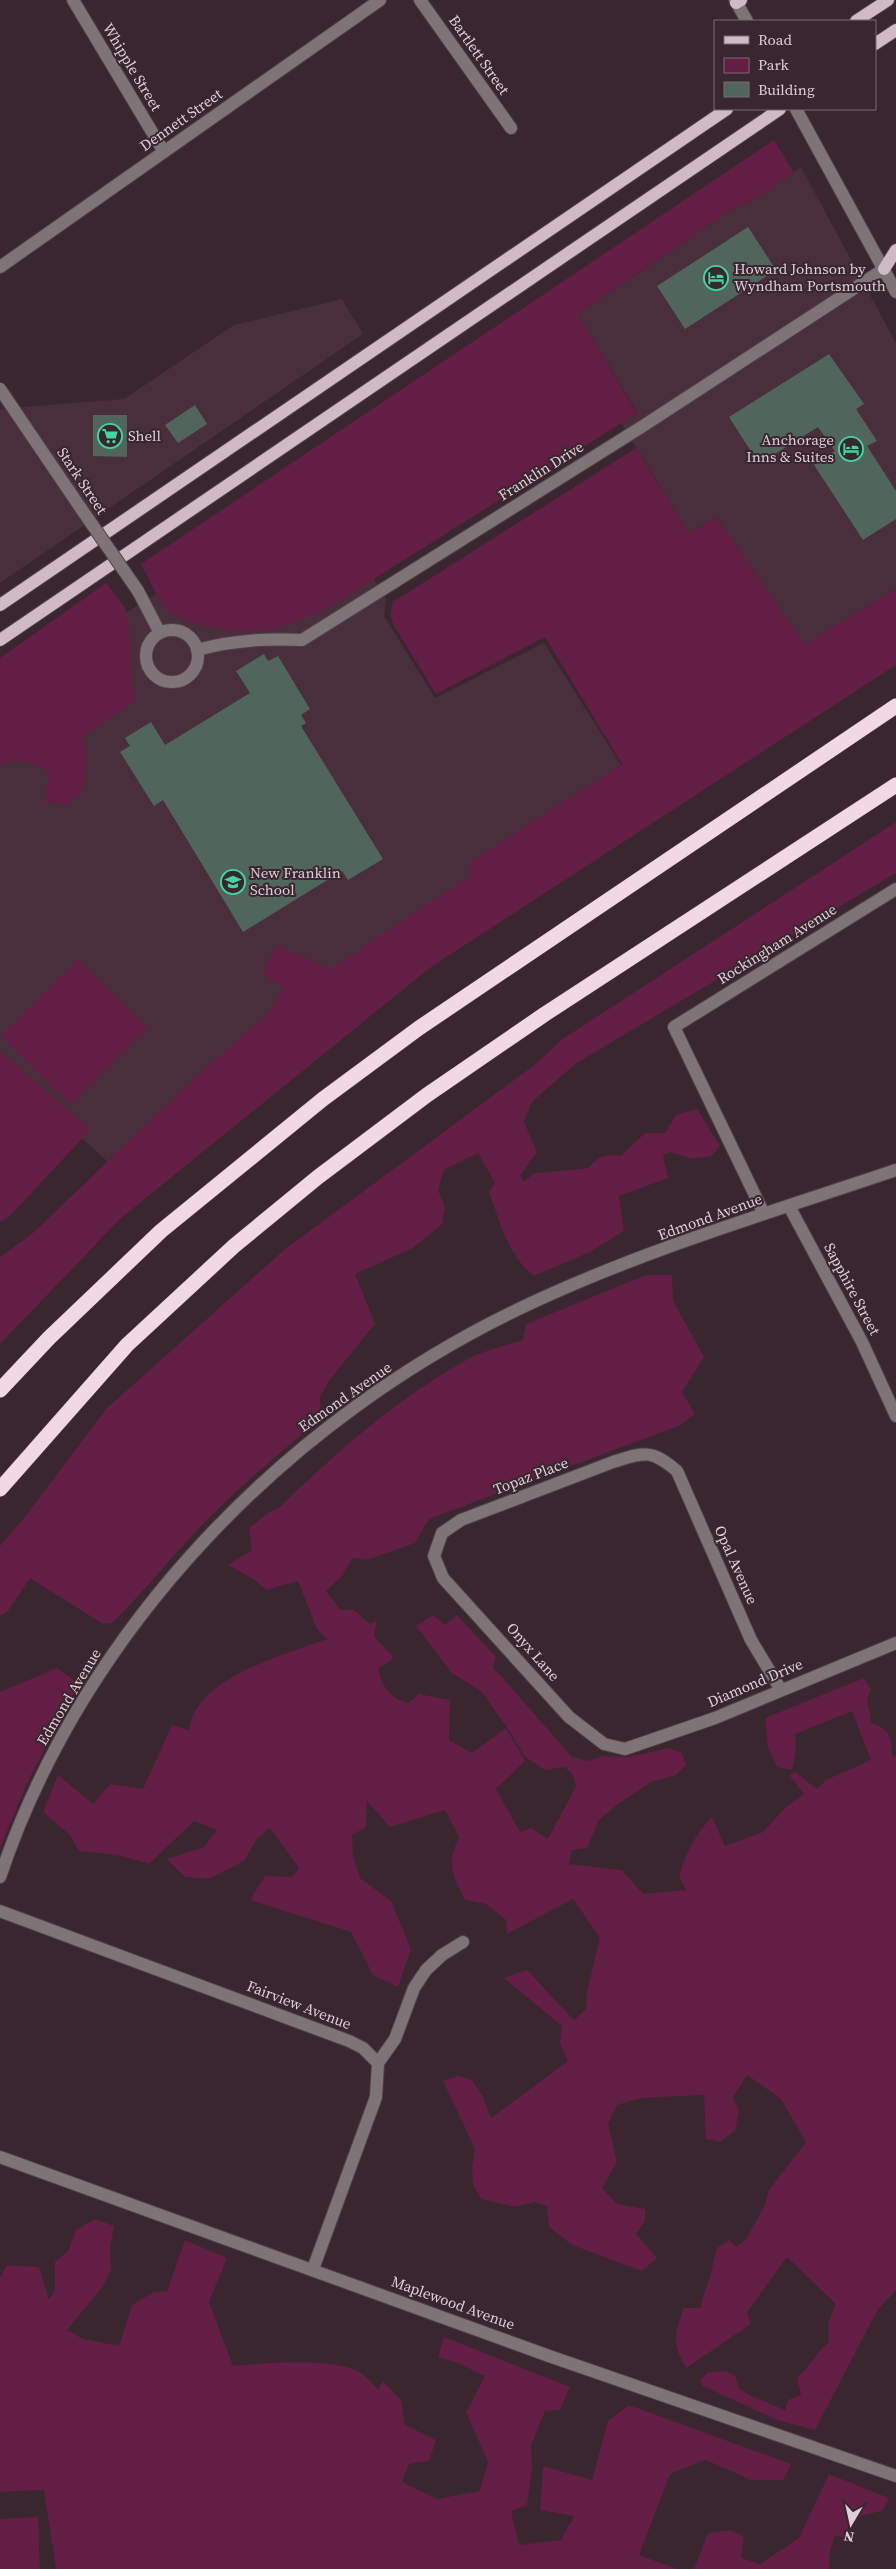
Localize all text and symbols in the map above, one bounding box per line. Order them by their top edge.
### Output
street label: Bartlett Street [444,11,515,99]
street label: Whipple Street [98,19,167,115]
legend [714,20,876,110]
text: Road [758,29,792,50]
text: Park [758,54,790,75]
text: Building [758,79,815,100]
street label: Dennett Street [135,83,226,156]
place label: Howard Johnson by Wyndham Portsmouth [734,258,886,296]
hotel icon: Howard Johnson by Wyndham Portsmouth [703,265,729,291]
supermarket icon: Shell [97,423,123,449]
place label: Shell [128,425,162,446]
place label: Anchorage Inns & Suites [746,429,834,467]
street label: Franklin Drive [494,436,588,505]
hotel icon: Anchorage Inns & Suites [838,436,864,462]
street label: Stark Street [52,443,113,518]
place label: New Franklin School [250,862,341,900]
school or university icon: New Franklin School [220,869,246,895]
street label: Rockingham Avenue [713,898,841,989]
street label: Edmond Avenue [655,1188,765,1245]
street label: Sapphire Street [819,1239,886,1339]
street label: Edmond Avenue [294,1356,396,1437]
street label: Topaz Place [490,1452,572,1499]
street label: Opal Avenue [710,1522,763,1608]
street label: Onyx Lane [502,1618,565,1686]
street label: Edmond Avenue [31,1644,106,1749]
street label: Diamond Drive [704,1653,806,1712]
street label: Fairview Avenue [244,1975,355,2034]
street label: Maplewood Avenue [388,2270,518,2335]
north arrow [826,2499,876,2549]
text: N [842,2526,856,2548]

